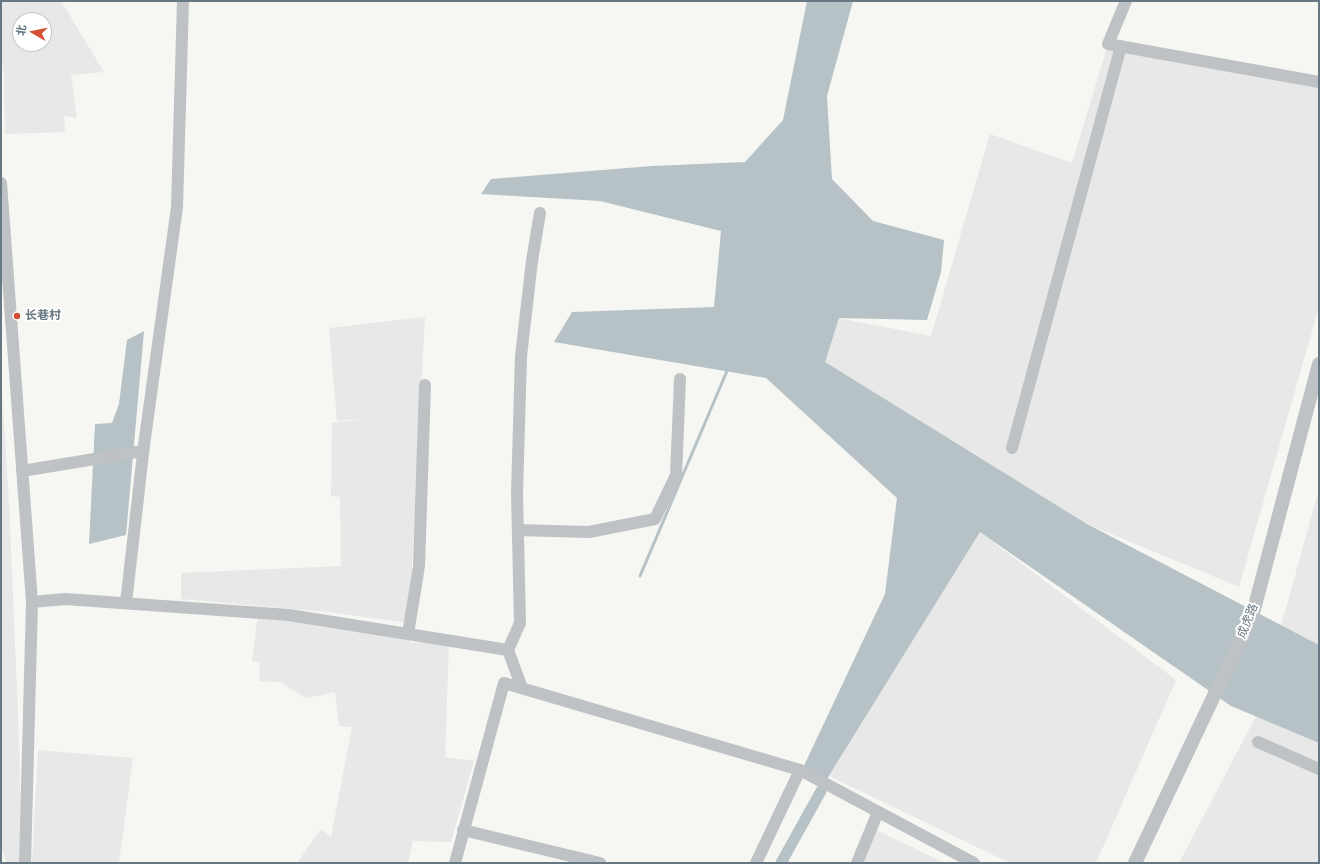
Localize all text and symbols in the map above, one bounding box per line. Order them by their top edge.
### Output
north arrow [12,12,52,52]
text: 北 [13,24,29,37]
place label: 长巷村 [25,309,61,323]
marker: 长巷村 [12,311,22,321]
street label: 成虎路 [1235,602,1261,640]

